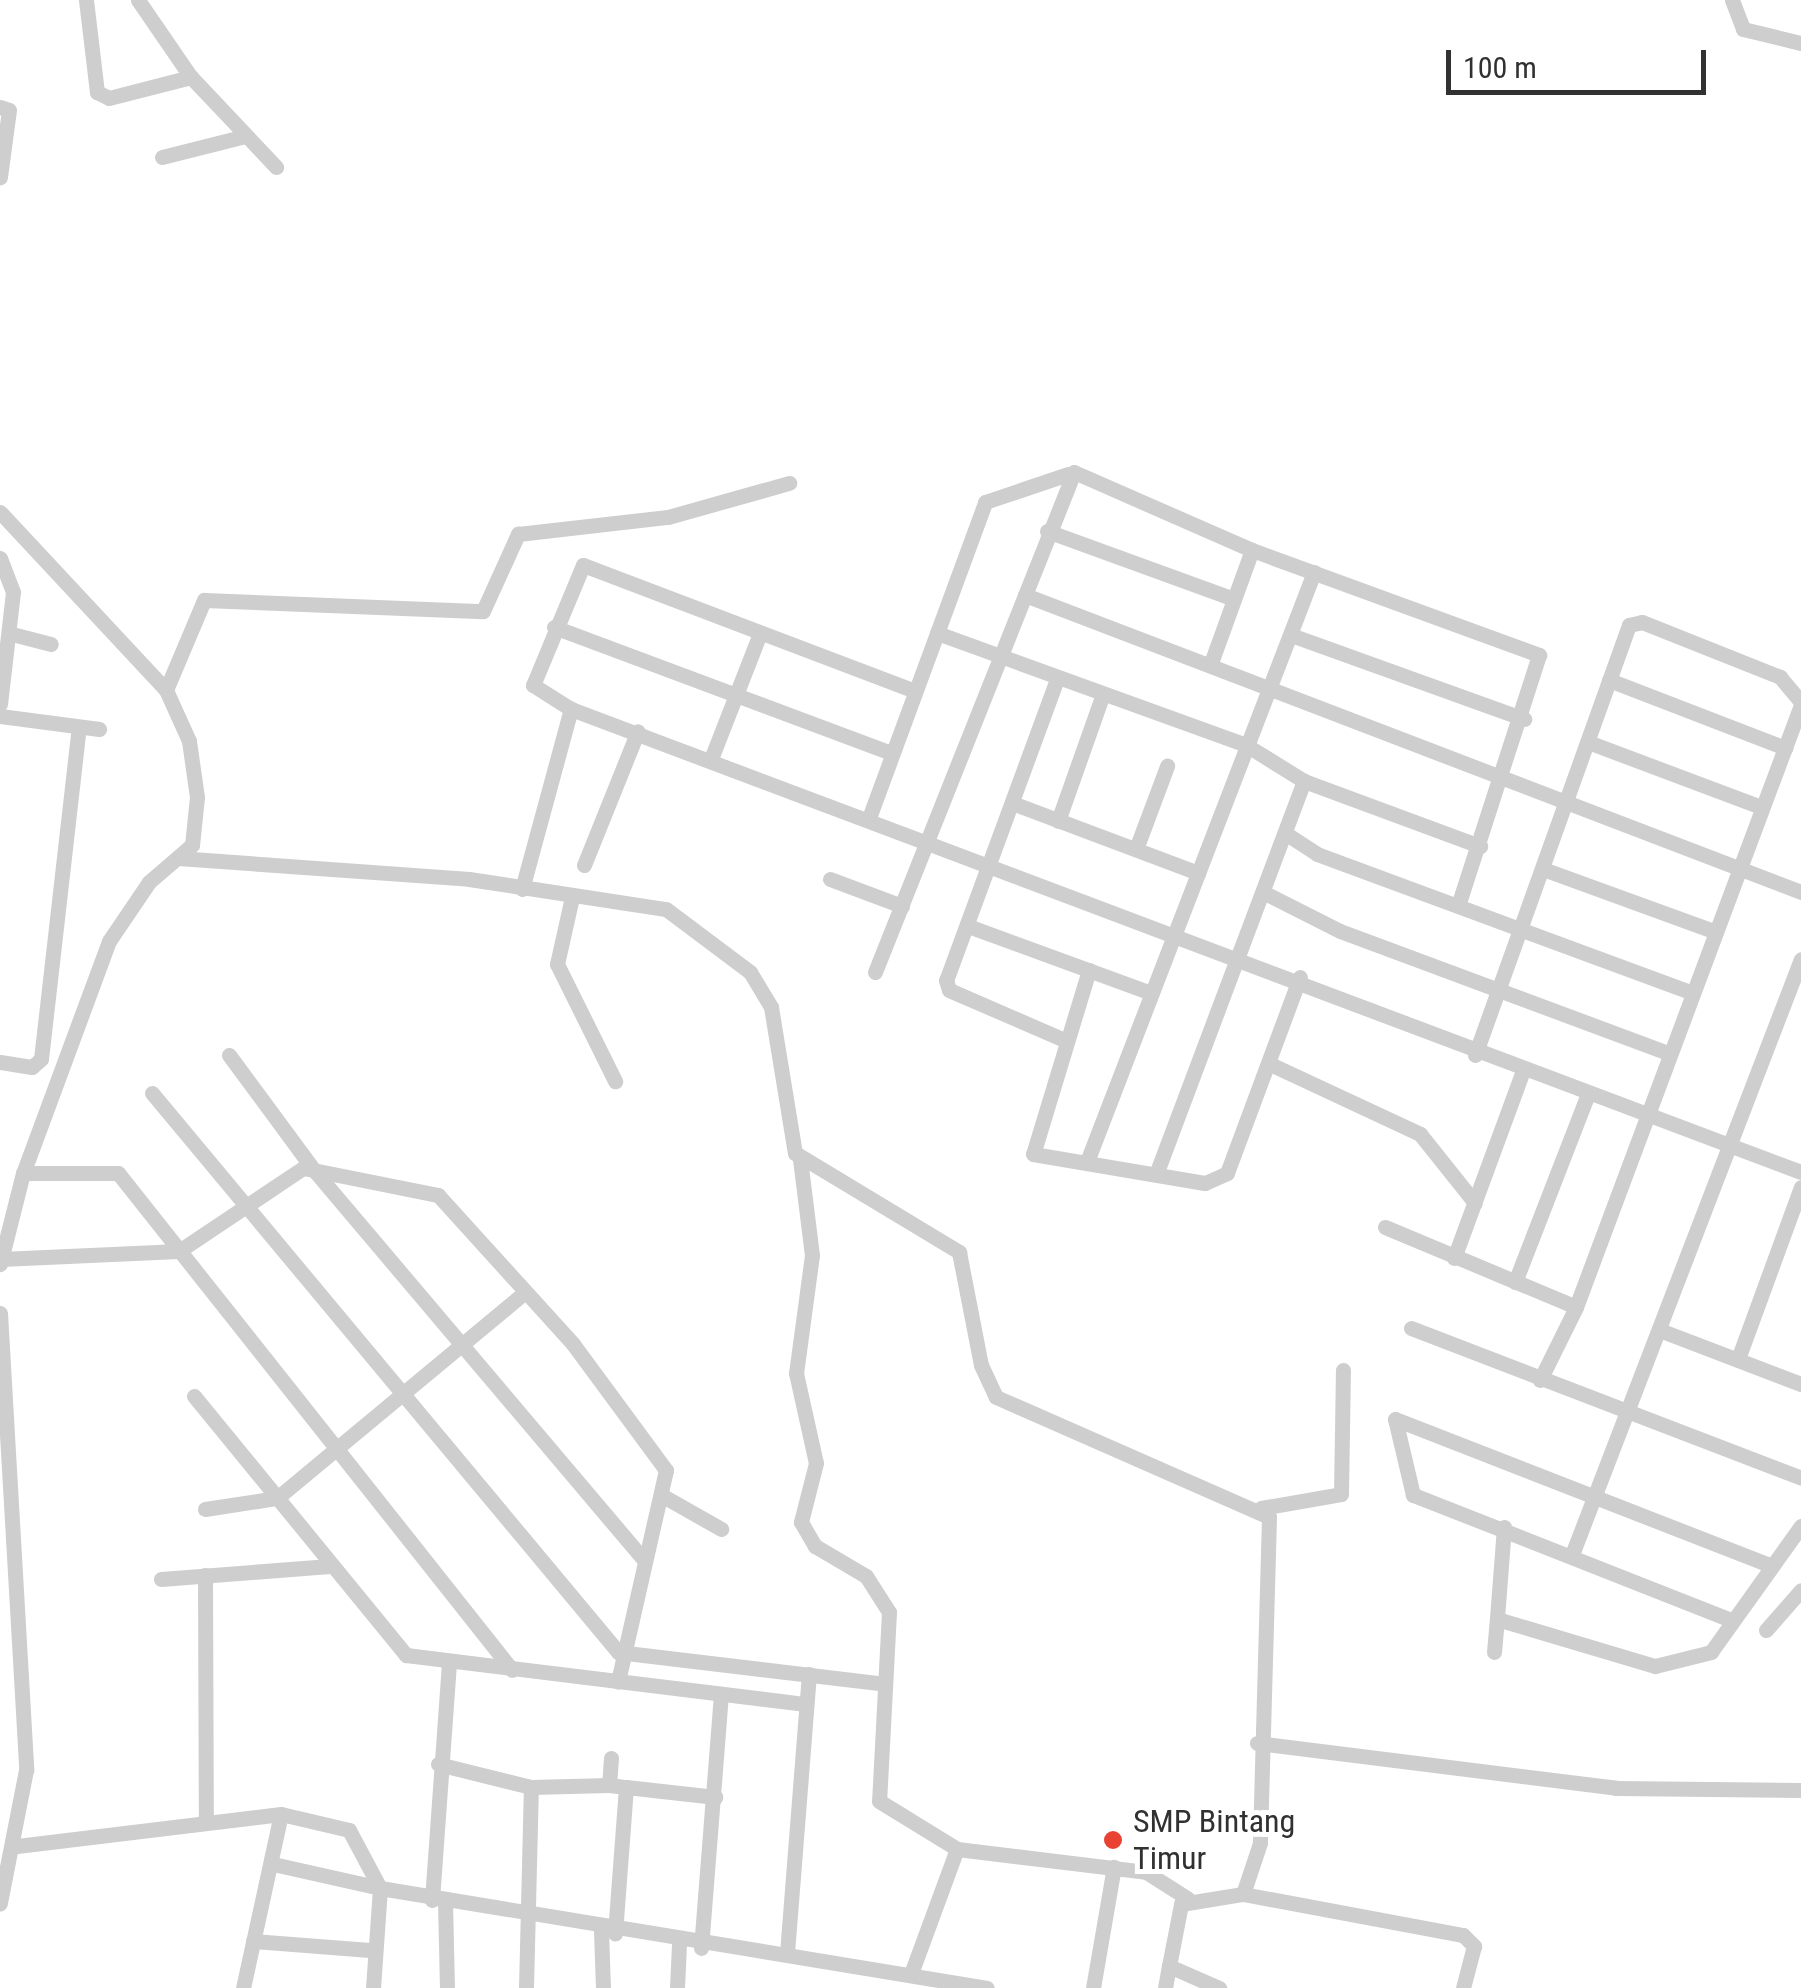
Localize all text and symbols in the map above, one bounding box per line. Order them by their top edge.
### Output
scale bar [1451,30,1711,92]
text: 100 m [1463,50,1537,85]
place label: SMP Bintang Timur [1133,1803,1295,1878]
marker: SMP Bintang Timur [1102,1829,1124,1851]

